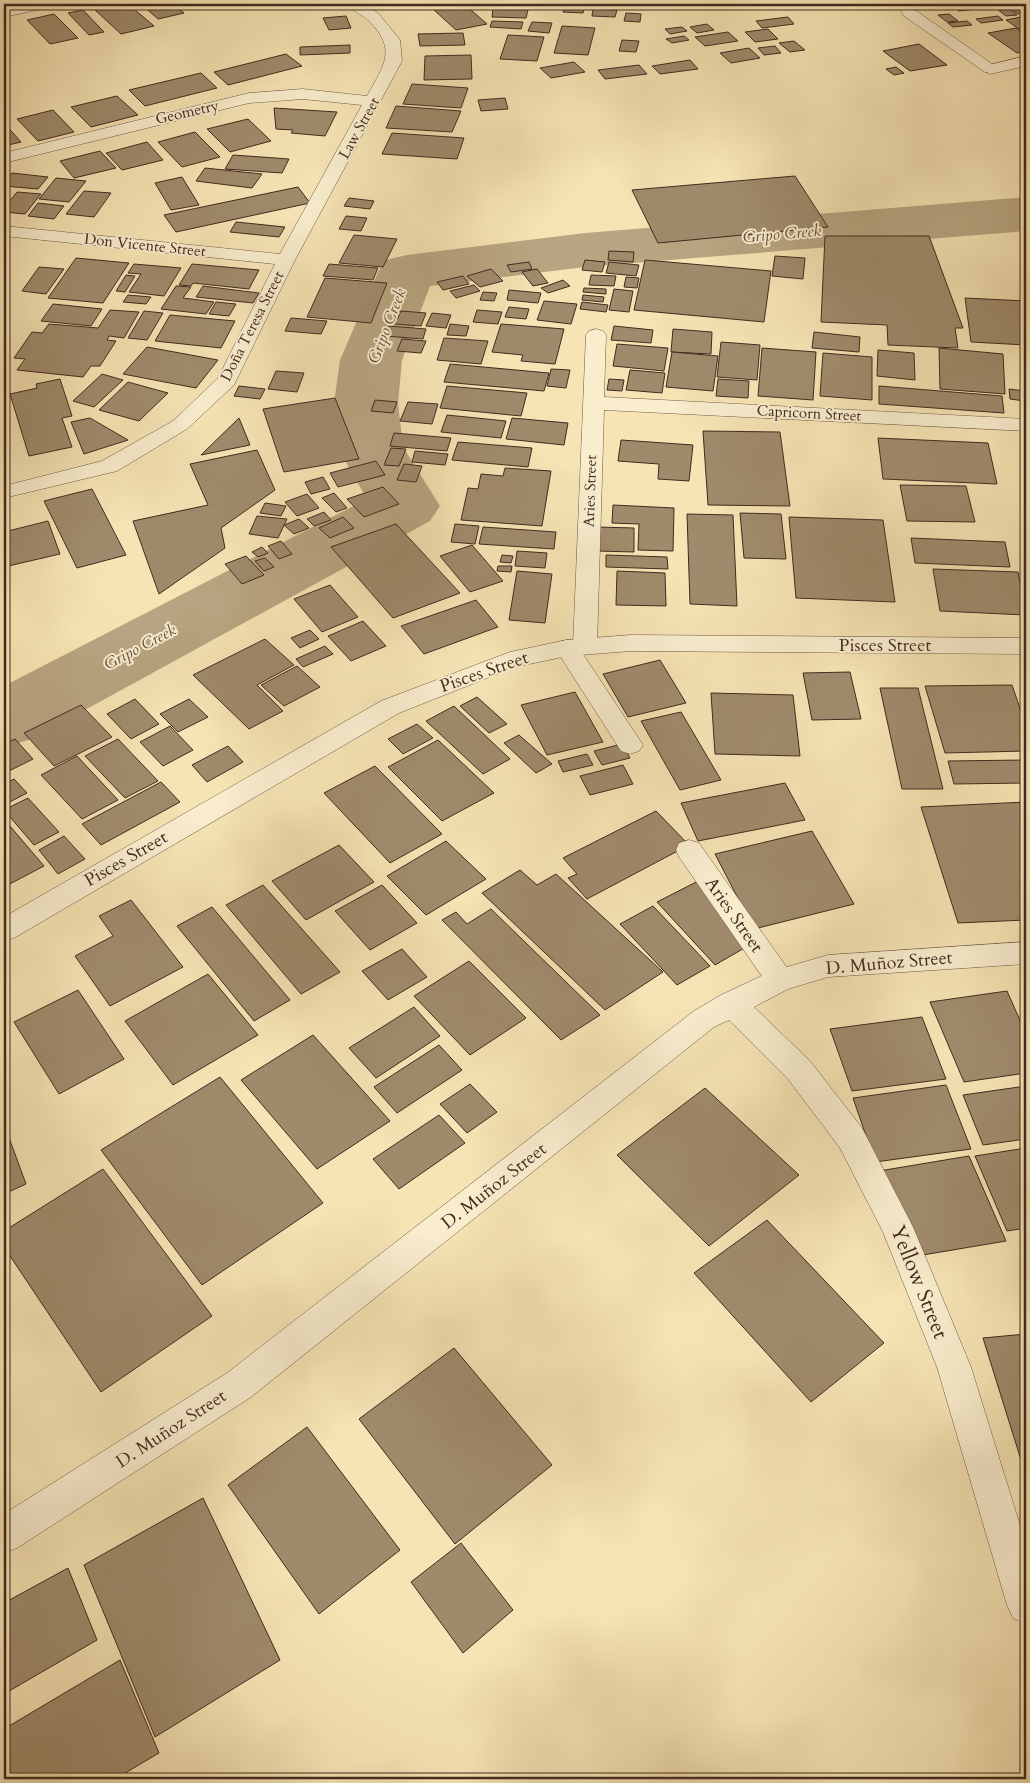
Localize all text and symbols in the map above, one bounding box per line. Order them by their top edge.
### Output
street label: Law Street [334,93,384,162]
street label: Geometry [153,95,221,129]
water label: Gripo Creek [742,220,822,248]
street label: Don Vicente Street [83,229,207,261]
street label: Doña Teresa Street [216,267,289,384]
water label: Gripo Creek [363,285,411,367]
street label: Capricorn Street [756,400,862,426]
street label: Aries Street [579,454,601,527]
water label: Gripo Creek [100,619,180,675]
street label: Pisces Street [839,633,931,658]
street label: Pisces Street [436,645,532,699]
street label: Pisces Street [80,825,172,893]
street label: Aries Street [699,872,769,958]
street label: D. Muñoz Street [825,945,954,981]
street label: D. Muñoz Street [436,1137,552,1235]
street label: Yellow Street [883,1221,955,1344]
street label: D. Muñoz Street [111,1384,231,1474]

